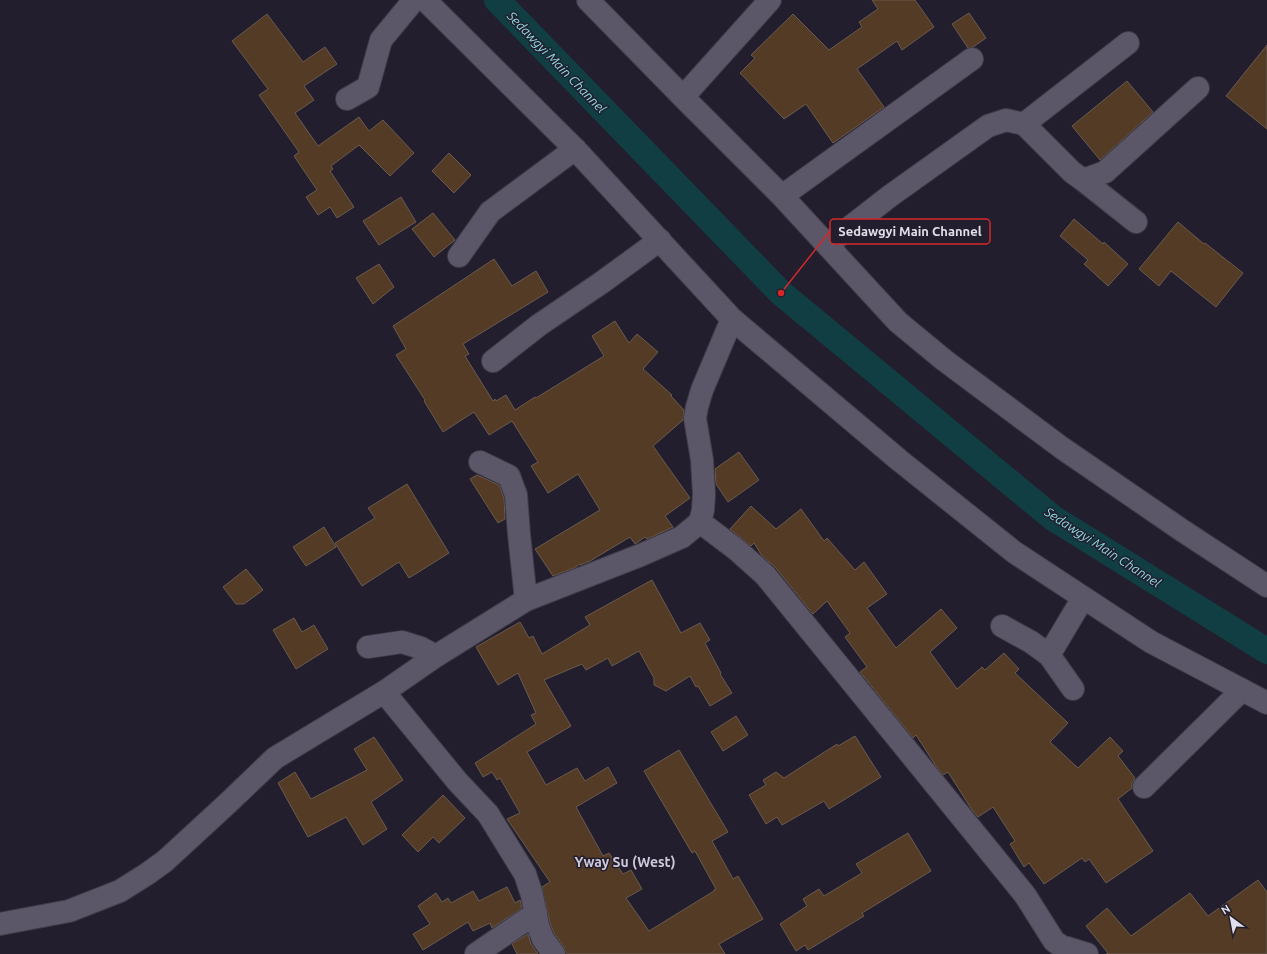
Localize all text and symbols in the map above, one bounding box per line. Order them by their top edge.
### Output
water label: Sedawgyi Main Channel [504,8,609,116]
callout: Sedawgyi Main Channel [830,219,990,244]
text: Sedawgyi Main Channel [838,224,982,238]
water label: Sedawgyi Main Channel [1041,504,1164,590]
district label: Yway Su (West) [575,854,675,870]
north arrow [1211,898,1251,938]
text: N [1219,902,1232,917]

